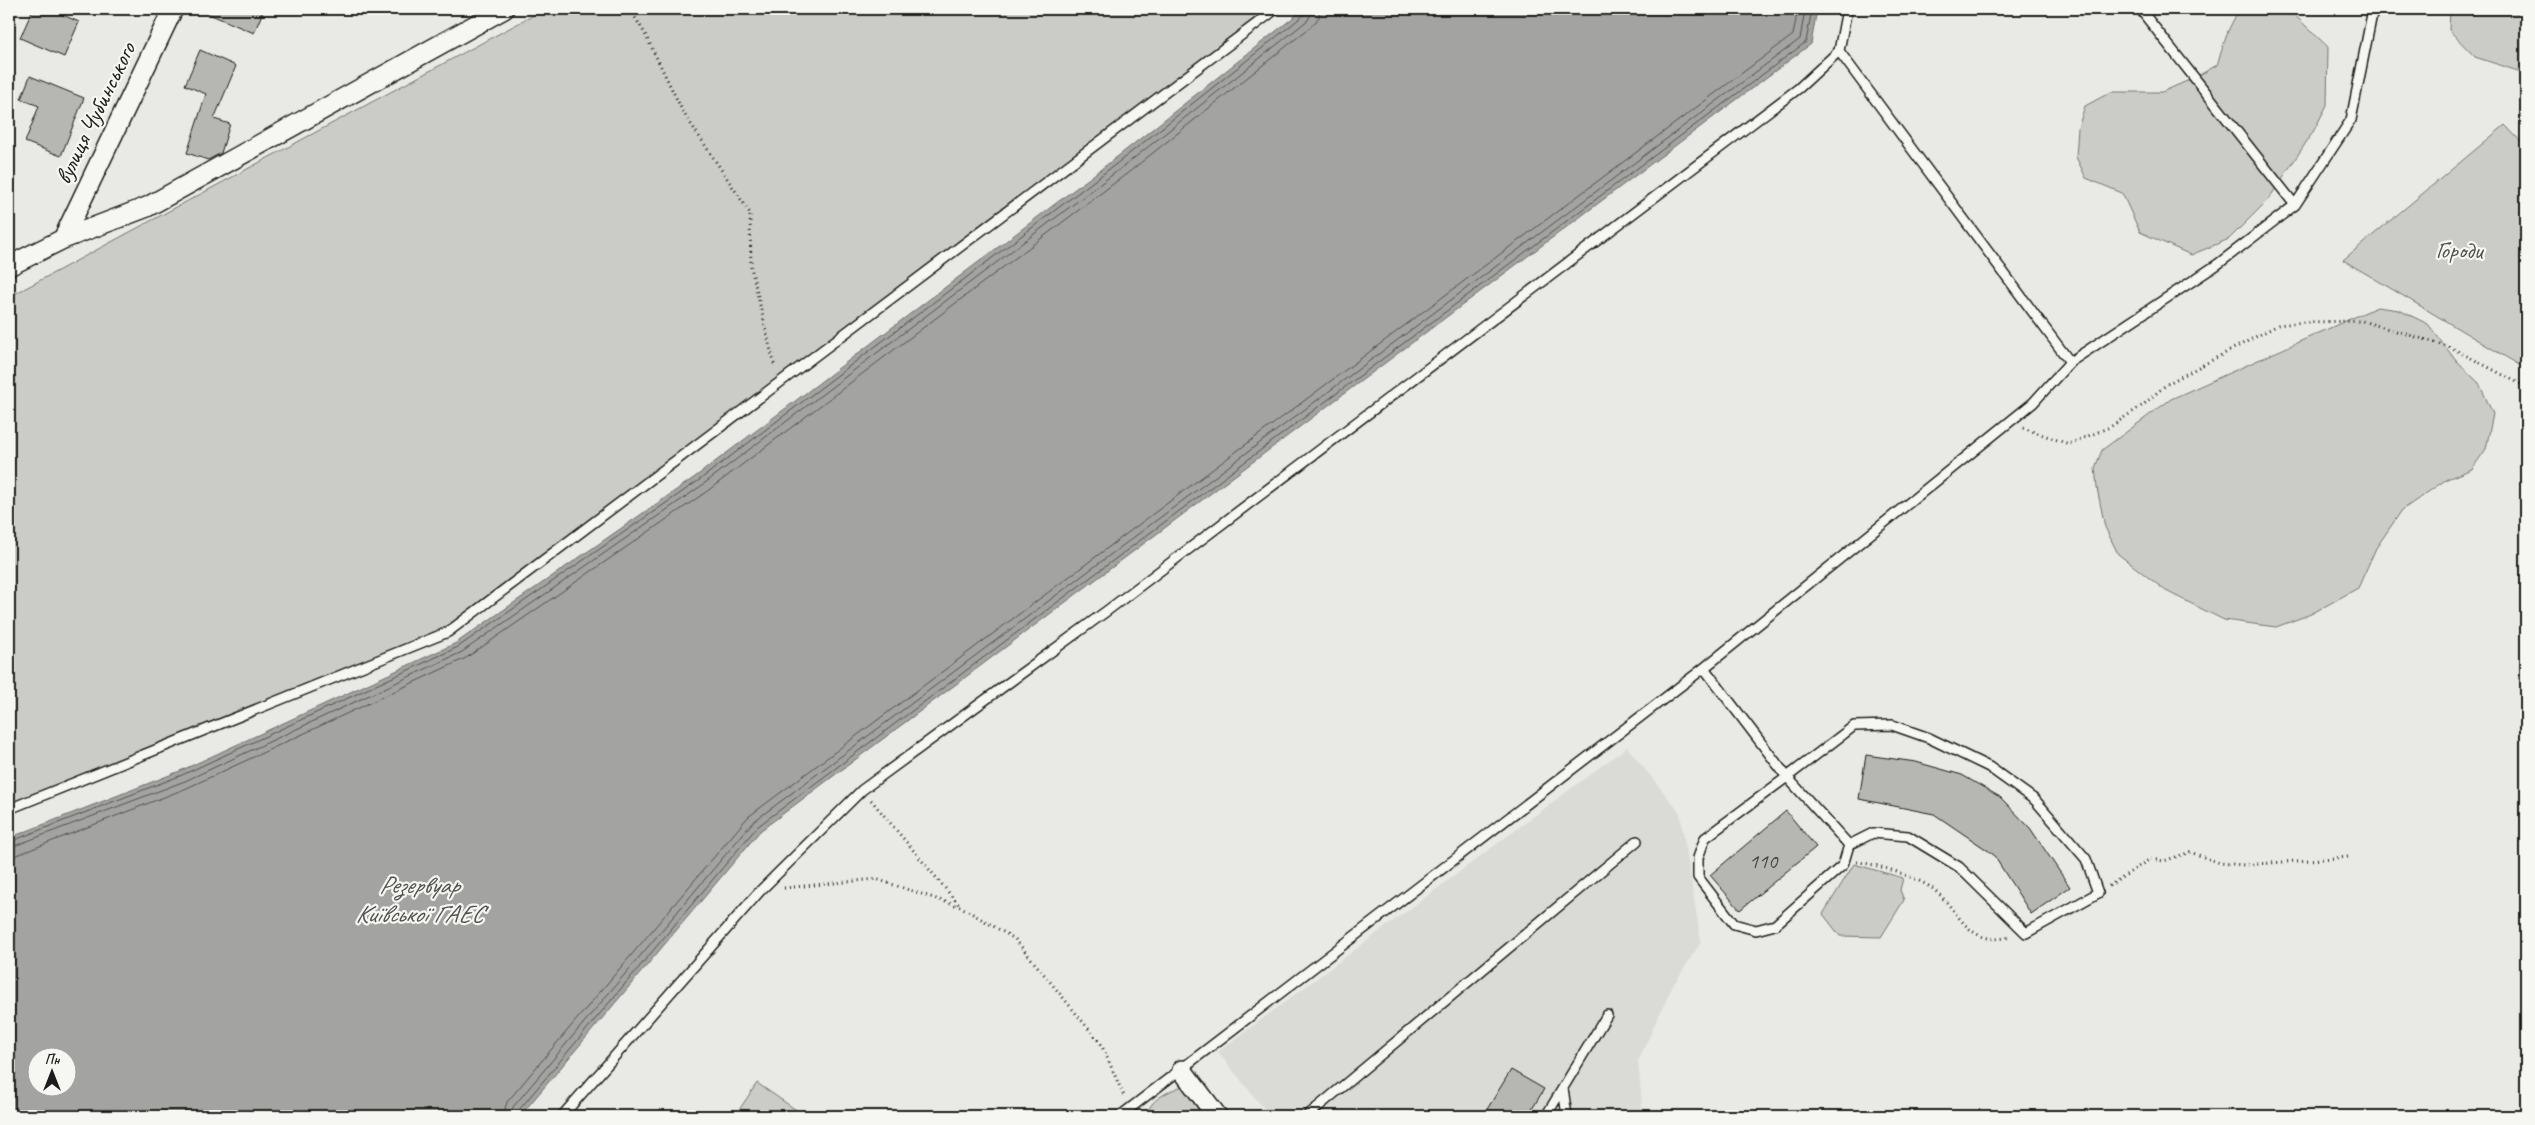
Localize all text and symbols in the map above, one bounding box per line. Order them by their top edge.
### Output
street label: вулиця Чубинського [48,36,143,189]
park label: Городи [2436,235,2485,265]
house number: 110 [1749,848,1779,874]
water label: Резервуар Київської ГАЕС [356,869,489,930]
north arrow [28,1048,78,1098]
text: Пн [45,1051,60,1068]

